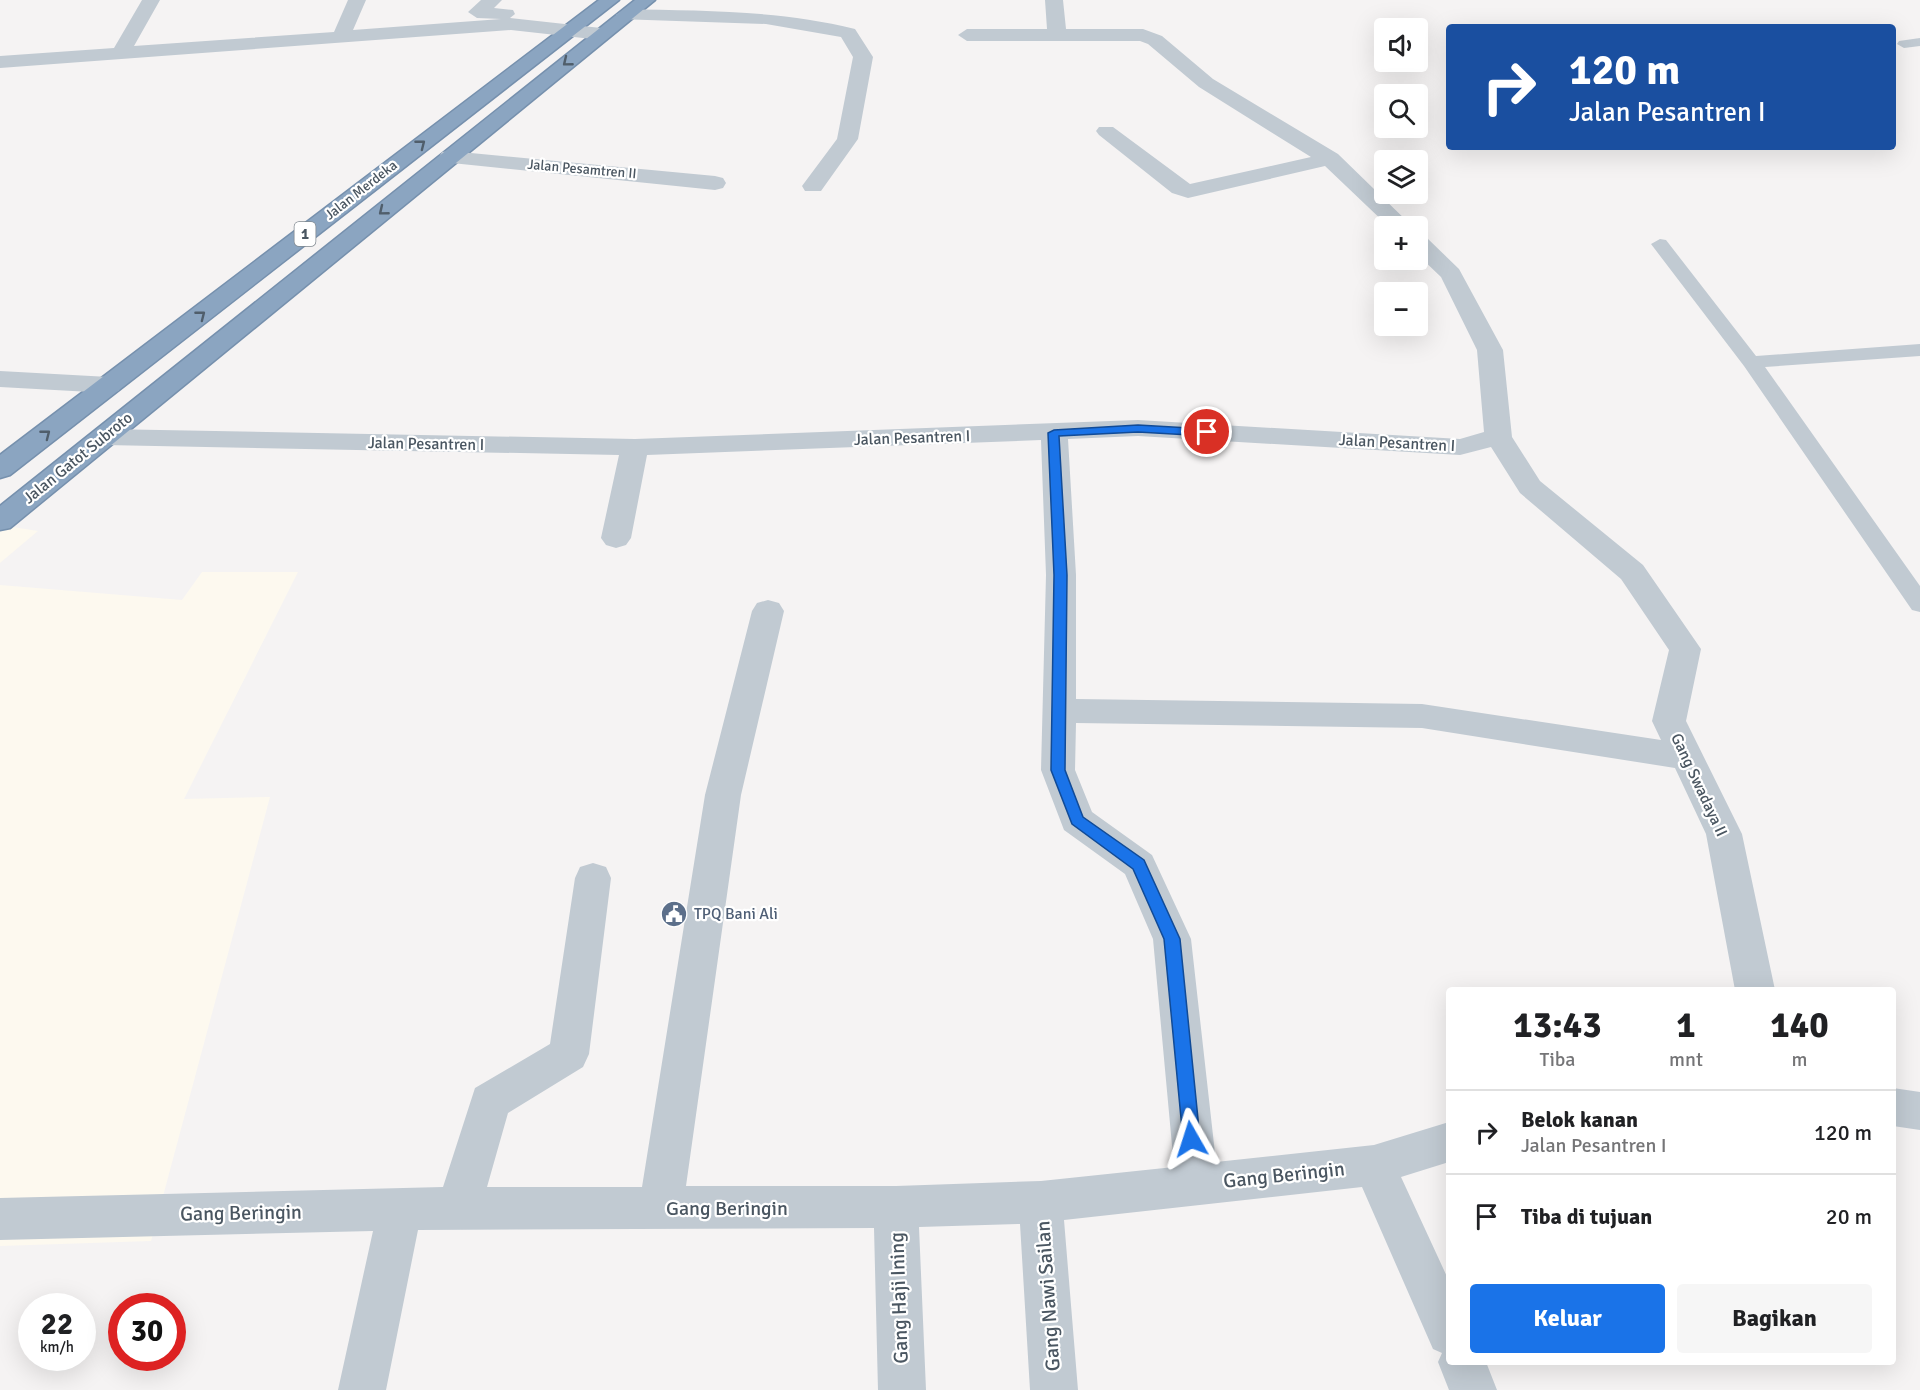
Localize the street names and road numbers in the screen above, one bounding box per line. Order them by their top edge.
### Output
street label: Jalan Pesamtren II [527,156,637,182]
street label: Jalan Merdeka [322,157,400,223]
road number: 1 [294,222,316,246]
street label: Jalan Gatot Subroto [19,408,137,508]
street label: Jalan Pesantren I [853,426,971,450]
street label: Jalan Pesantren I [1338,430,1456,456]
street label: Jalan Pesantren I [368,433,484,455]
street label: Gang Swadaya II [1666,730,1732,840]
street label: Gang Beringin [1222,1156,1346,1194]
street label: Gang Beringin [666,1196,788,1221]
street label: Gang Beringin [180,1199,302,1227]
street label: Gang Nawi Sailan [1030,1220,1066,1372]
street label: Gang Haji Ining [884,1232,914,1364]

